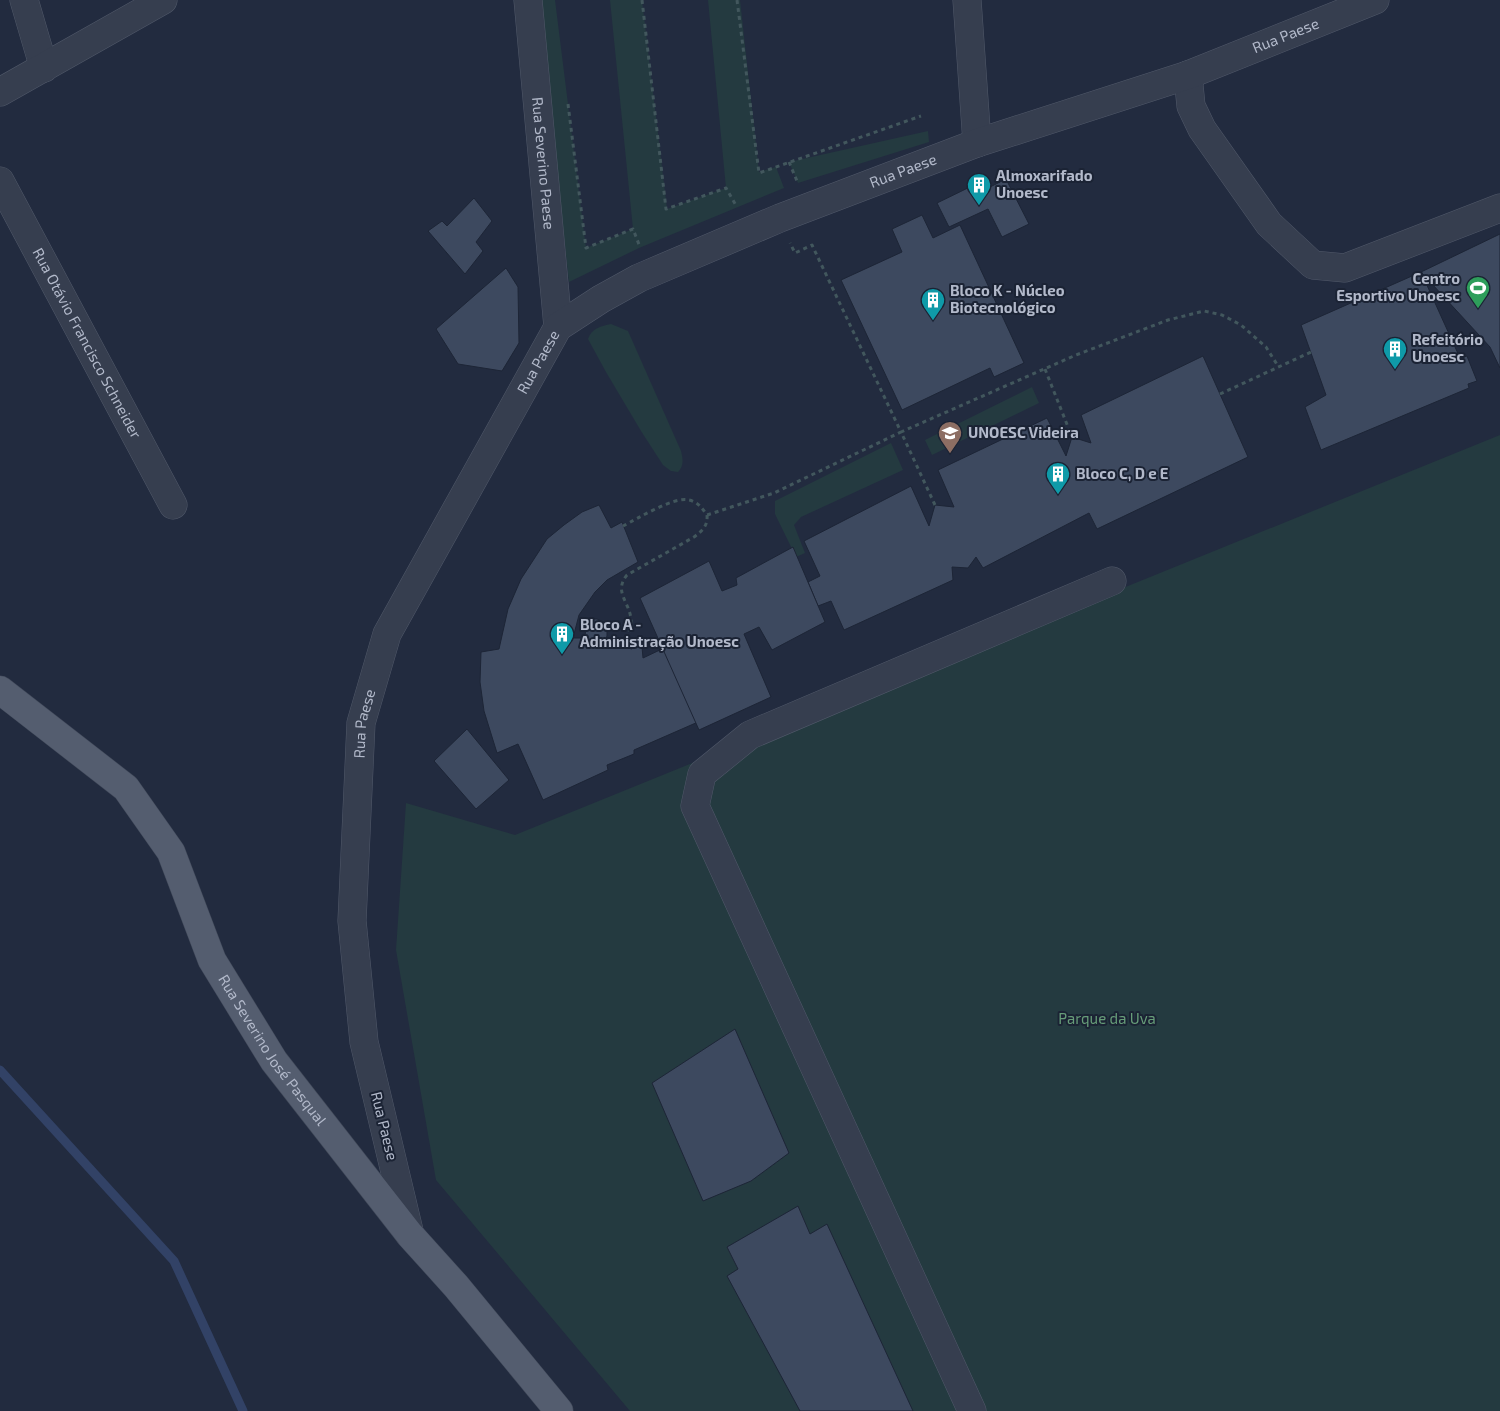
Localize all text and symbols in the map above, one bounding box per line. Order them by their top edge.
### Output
street label: Rua Paese [1249,13,1321,56]
street label: Rua Severino Paese [529,96,559,230]
street label: Rua Paese [867,149,939,191]
place label: Almoxarifado Unoesc [996,166,1093,201]
building icon: Almoxarifado Unoesc [966,172,992,206]
street label: Rua Otávio Francisco Schneider [29,244,146,441]
place label: Centro Esportivo Unoesc [1336,269,1460,304]
sports icon: Centro Esportivo Unoesc [1465,275,1491,309]
place label: Bloco K - Núcleo Biotecnológico [950,281,1065,316]
building icon: Bloco K - Núcleo Biotecnológico [920,287,946,321]
street label: Rua Paese [513,327,562,397]
place label: Refeitório Unoesc [1412,330,1483,365]
building icon: Refeitório Unoesc [1382,336,1408,370]
school or university icon: UNOESC Videira [937,420,963,454]
place label: UNOESC Videira [968,423,1079,441]
building icon: Bloco C, D e E [1045,461,1071,495]
place label: Bloco C, D e E [1076,464,1169,482]
place label: Bloco A - Administração Unoesc [580,615,739,652]
building icon: Bloco A - Administração Unoesc [549,621,575,655]
street label: Rua Paese [349,687,378,759]
street label: Rua Severino José Pasqual [215,971,331,1129]
park label: Parque da Uva [1058,1009,1156,1027]
street label: Rua Paese [368,1090,402,1162]

